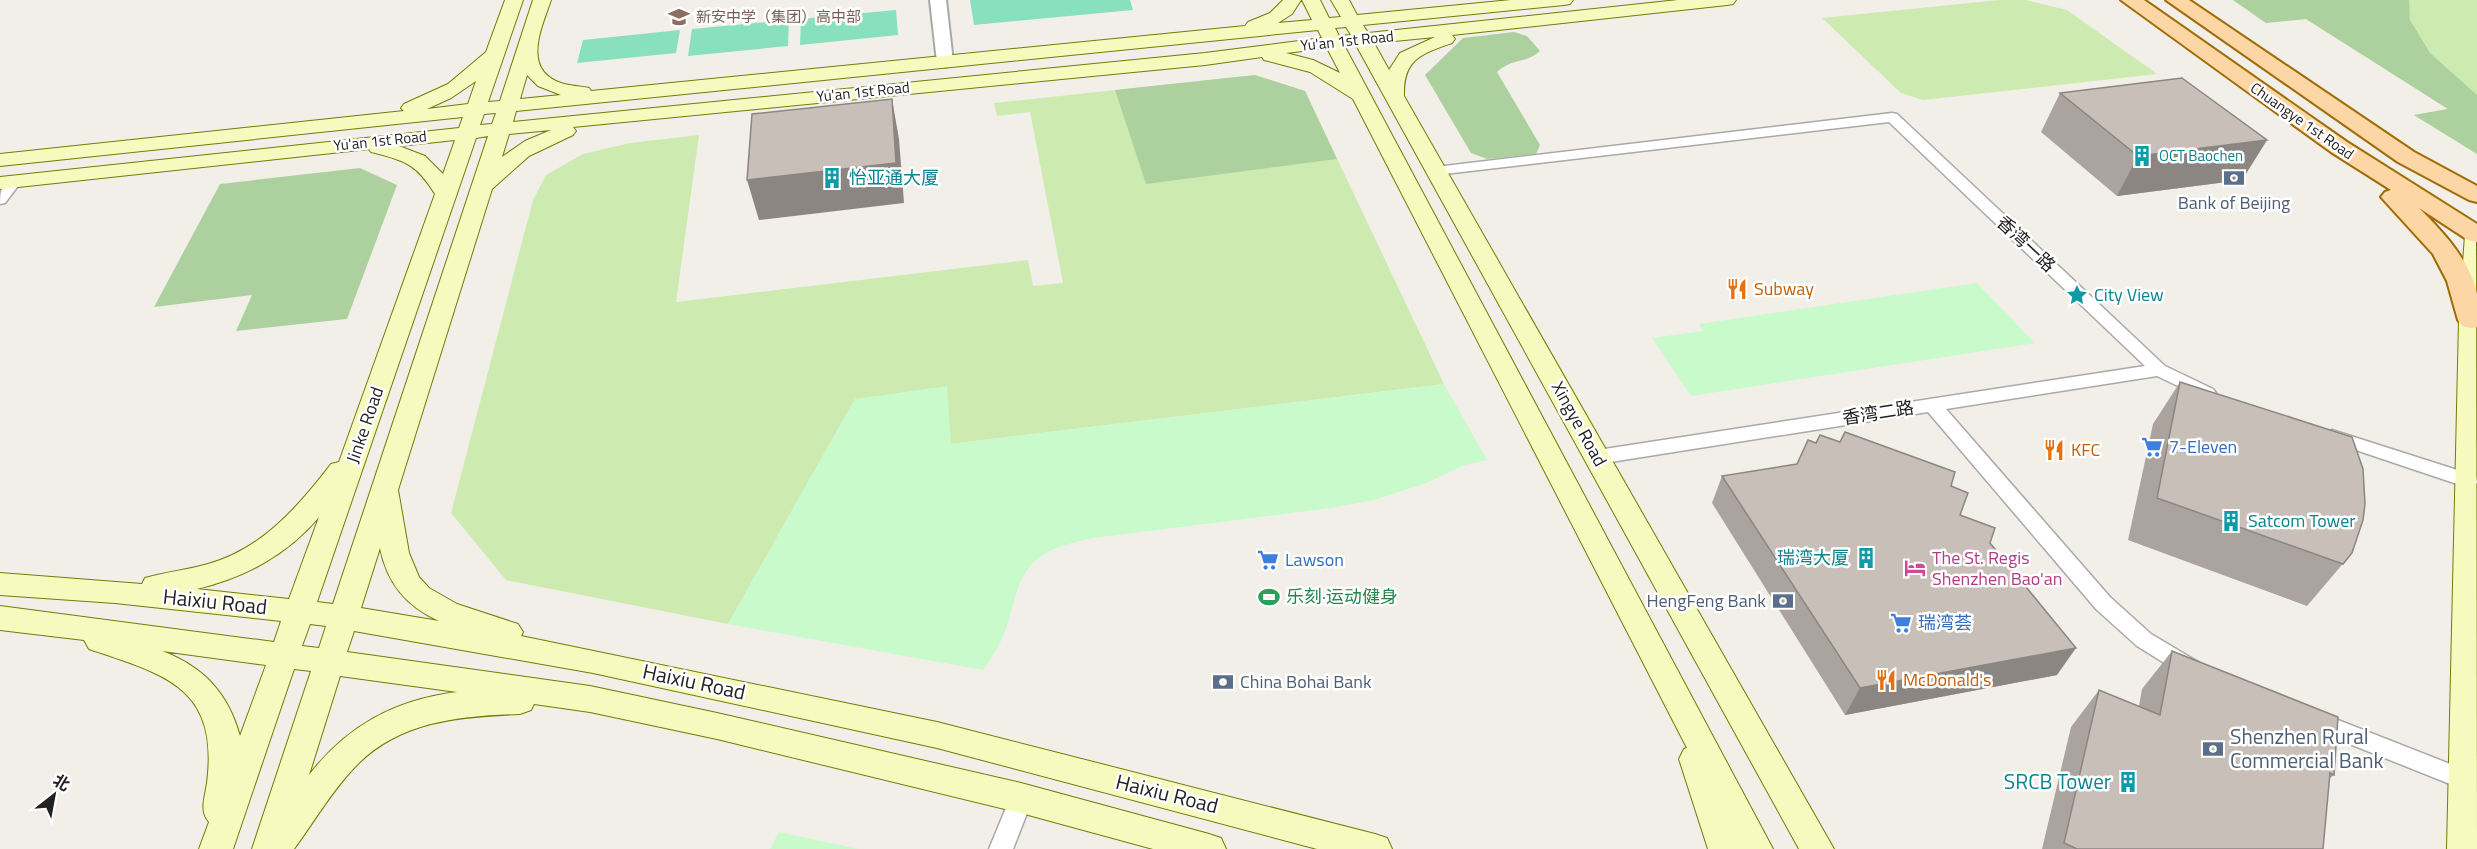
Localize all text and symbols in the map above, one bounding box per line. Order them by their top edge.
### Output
school or university icon: 新安中学（集团）高中部 [667,5,691,29]
place label: 新安中学（集团）高中部 [696,5,861,28]
street label: Yu'an 1st Road [1299,24,1395,57]
street label: Yu'an 1st Road [815,75,911,108]
street label: Chuangye 1st Road [2246,76,2359,165]
street label: Yu'an 1st Road [332,124,428,157]
building icon: OCT Baochen [2130,144,2154,168]
place label: OCT Baochen [2159,144,2243,167]
place label: 怡亚通大厦 [849,164,939,191]
building icon: 怡亚通大厦 [820,166,844,190]
bank icon: Bank of Beijing [2222,166,2246,190]
place label: Bank of Beijing [2178,189,2290,216]
street label: 香湾一路 [1991,209,2062,278]
place label: Subway [1754,275,1814,302]
restaurant icon: Subway [1725,277,1749,301]
place label: City View [2094,281,2164,308]
place icon: City View [2065,283,2089,307]
street label: Xingye Road [1545,376,1614,471]
street label: Jinke Road [339,383,390,467]
street label: 香湾二路 [1840,394,1916,431]
place label: 7-Eleven [2169,433,2237,460]
supermarket icon: 7-Eleven [2140,435,2164,459]
place label: KFC [2071,436,2101,463]
restaurant icon: KFC [2042,438,2066,462]
place label: Satcom Tower [2248,507,2356,534]
building icon: Satcom Tower [2219,509,2243,533]
place label: 瑞湾大厦 [1777,544,1849,571]
place label: The St. Regis Shenzhen Bao'an [1932,544,2063,592]
place label: Lawson [1285,546,1344,573]
building icon: 瑞湾大厦 [1854,546,1878,570]
supermarket icon: Lawson [1256,548,1280,572]
hotel icon: The St. Regis Shenzhen Bao'an [1903,556,1927,580]
street label: Haixiu Road [161,580,269,622]
place label: 乐刻·运动健身 [1286,583,1398,610]
sports icon: 乐刻·运动健身 [1257,585,1281,609]
place label: HengFeng Bank [1646,587,1766,614]
bank icon: HengFeng Bank [1771,589,1795,613]
place label: 瑞湾荟 [1918,609,1972,636]
supermarket icon: 瑞湾荟 [1889,611,1913,635]
street label: Haixiu Road [640,654,749,708]
place label: McDonald's [1903,666,1991,693]
place label: China Bohai Bank [1240,668,1372,695]
restaurant icon: McDonald's [1874,668,1898,692]
bank icon: China Bohai Bank [1211,670,1235,694]
place label: Shenzhen Rural Commercial Bank [2230,720,2384,776]
bank icon: Shenzhen Rural Commercial Bank [2201,737,2225,761]
north arrow [24,765,84,825]
street label: Haixiu Road [1113,765,1222,821]
place label: SRCB Tower [2004,765,2111,797]
text: 北 [49,768,75,797]
building icon: SRCB Tower [2116,770,2140,794]

